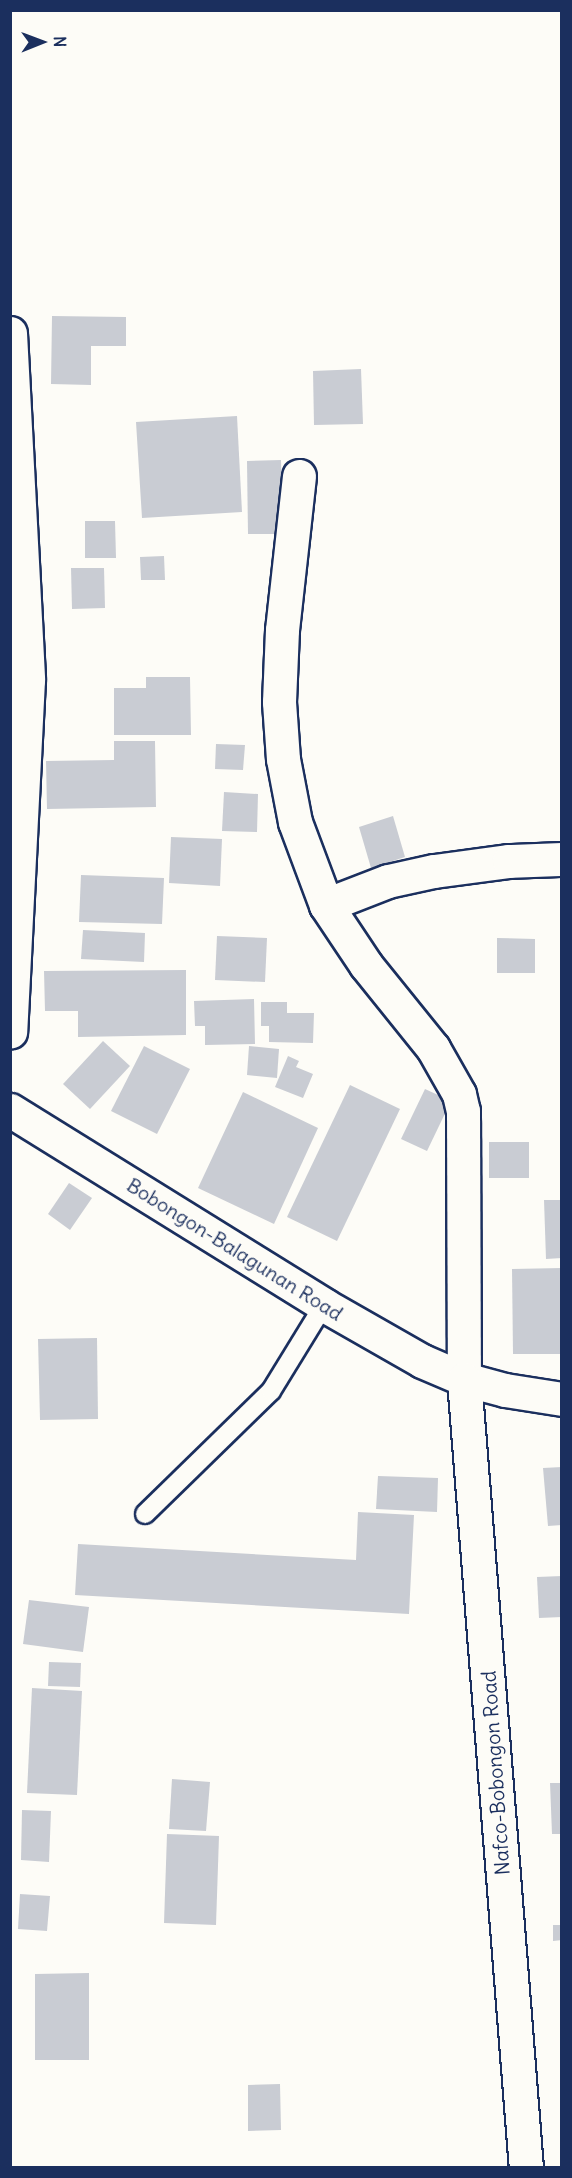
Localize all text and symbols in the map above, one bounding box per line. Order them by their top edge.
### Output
north arrow [12,12,72,72]
text: N [50,36,70,47]
street label: Bobongon-Balagunan Road [123,1173,347,1325]
street label: Nafco-Bobongon Road [476,1670,514,1876]

